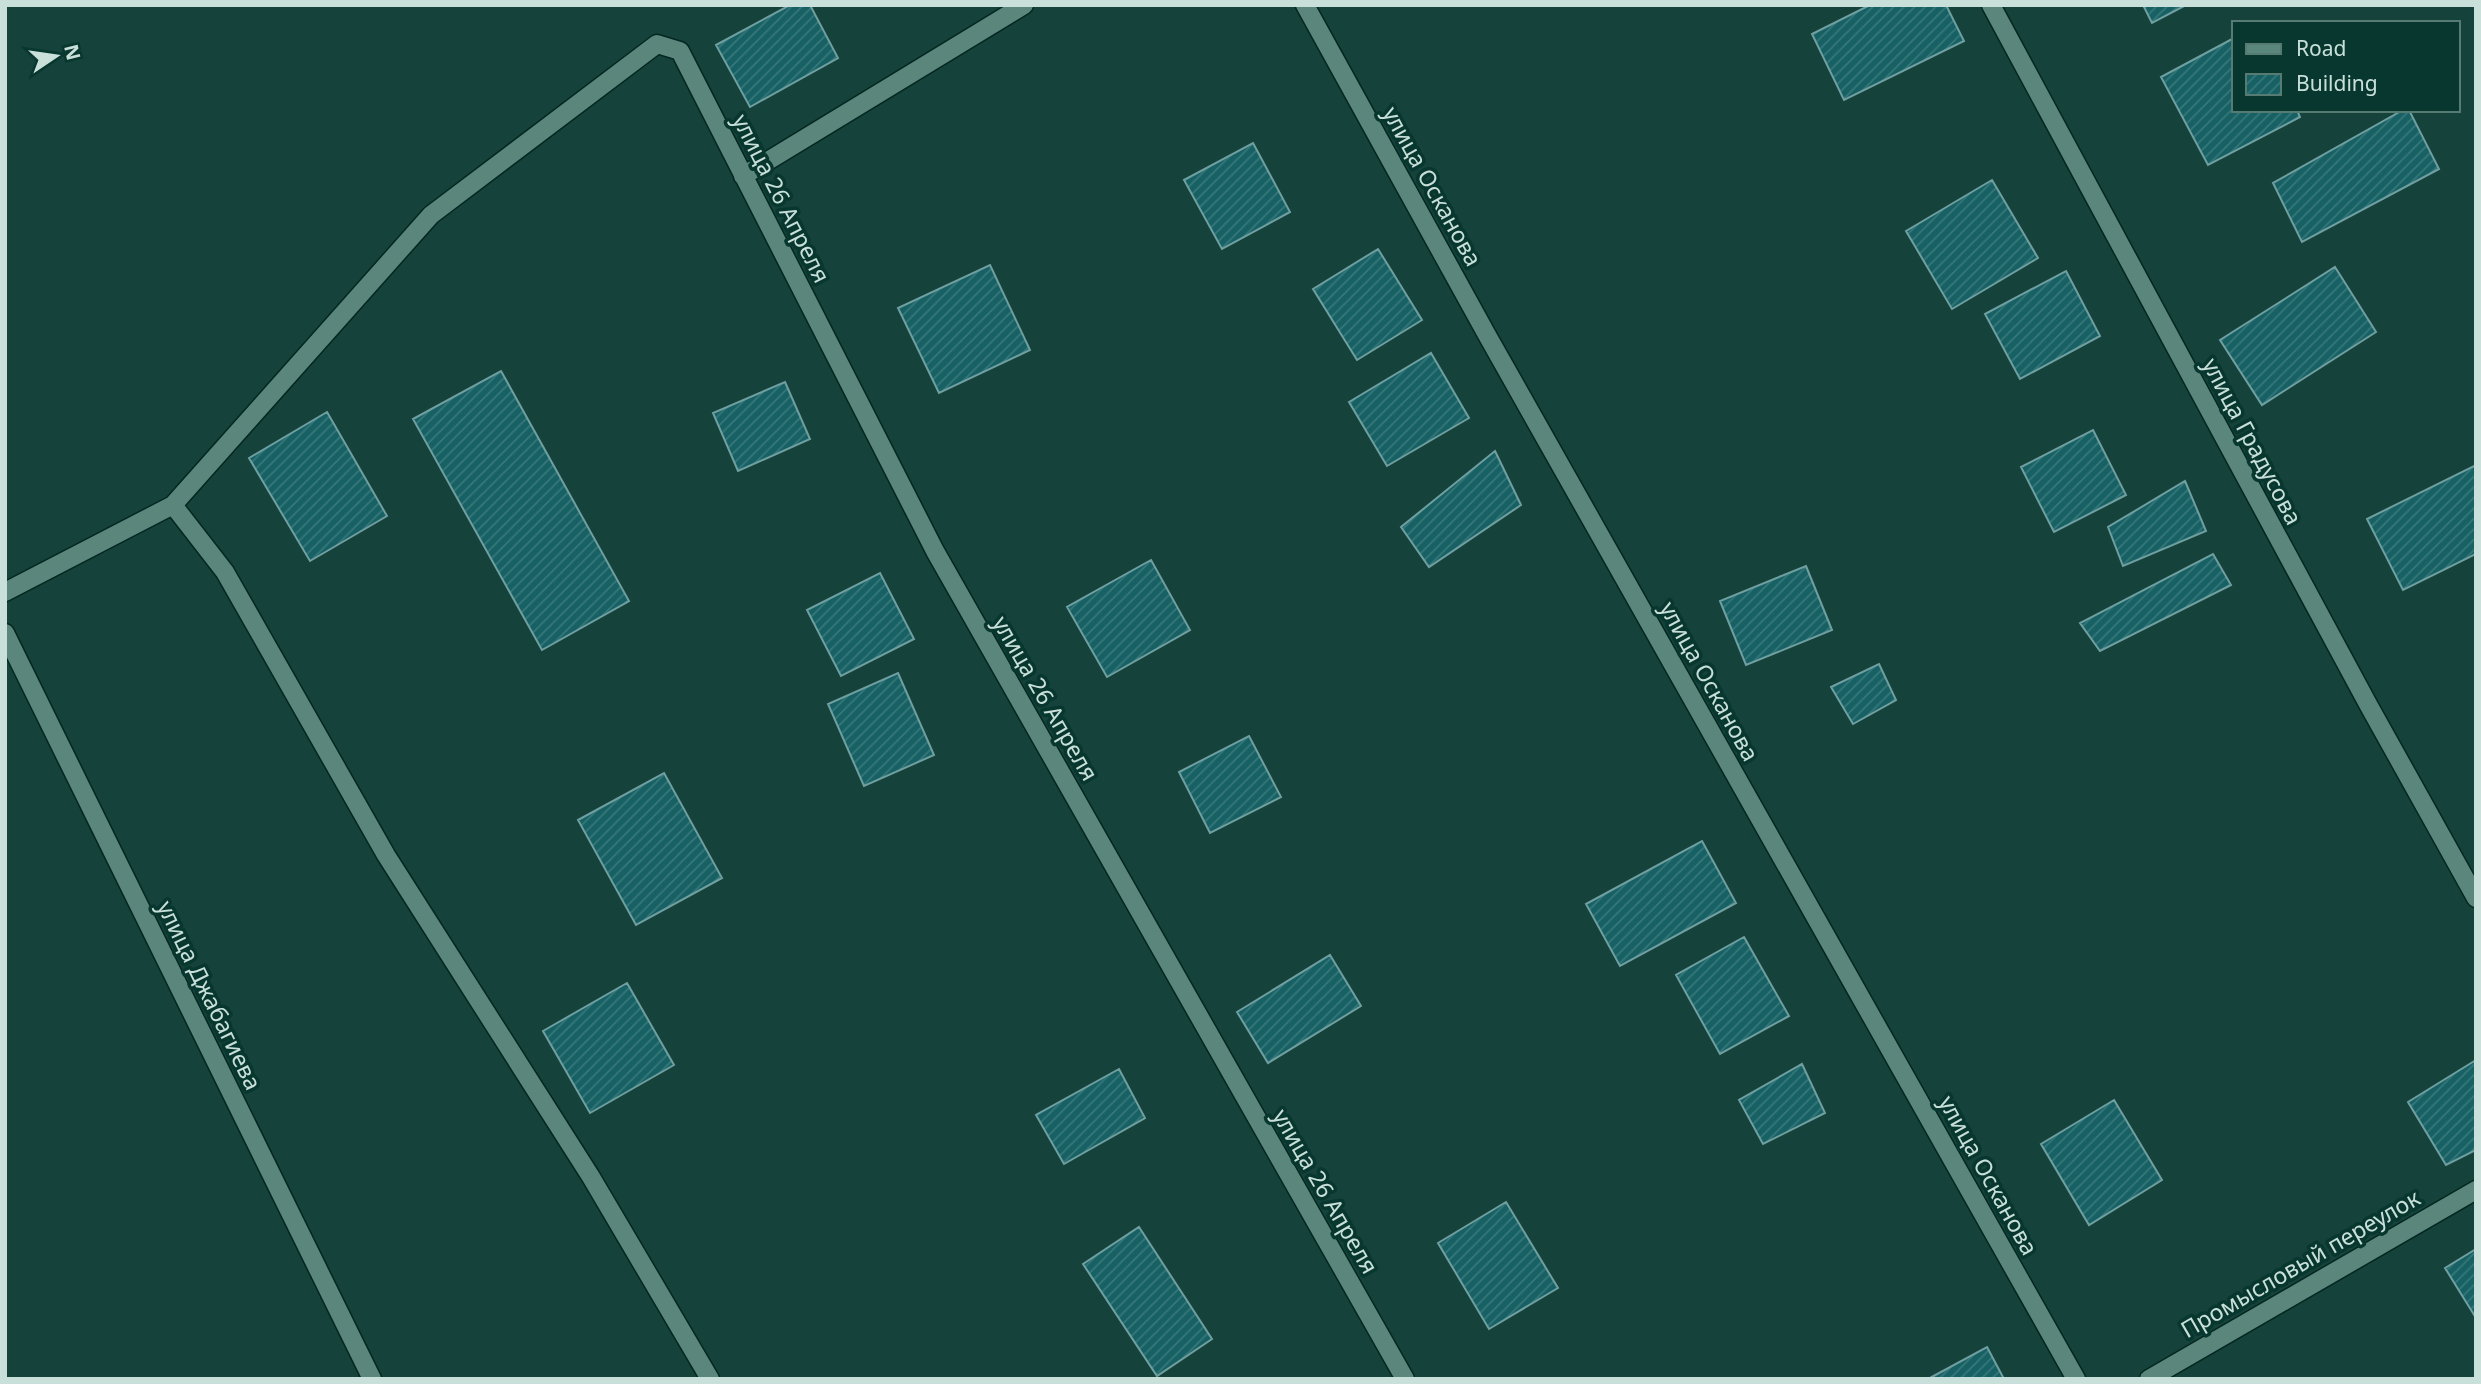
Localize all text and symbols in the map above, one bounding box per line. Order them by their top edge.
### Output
north arrow [21,21,91,91]
legend [2232,21,2460,112]
text: Road [2296,34,2346,62]
text: N [58,42,87,63]
text: Building [2296,69,2378,97]
street label: улица Осканова [1376,100,1490,272]
street label: улица 26 Апреля [726,108,838,288]
street label: улица Градусова [2196,352,2310,530]
street label: улица Осканова [1653,595,1767,767]
street label: улица 26 Апреля [986,610,1106,786]
street label: улица Джабагиева [150,895,270,1095]
street label: улица Осканова [1932,1089,2046,1261]
street label: улица 26 Апреля [1266,1103,1386,1279]
street label: Промысловый переулок [2175,1181,2426,1345]

